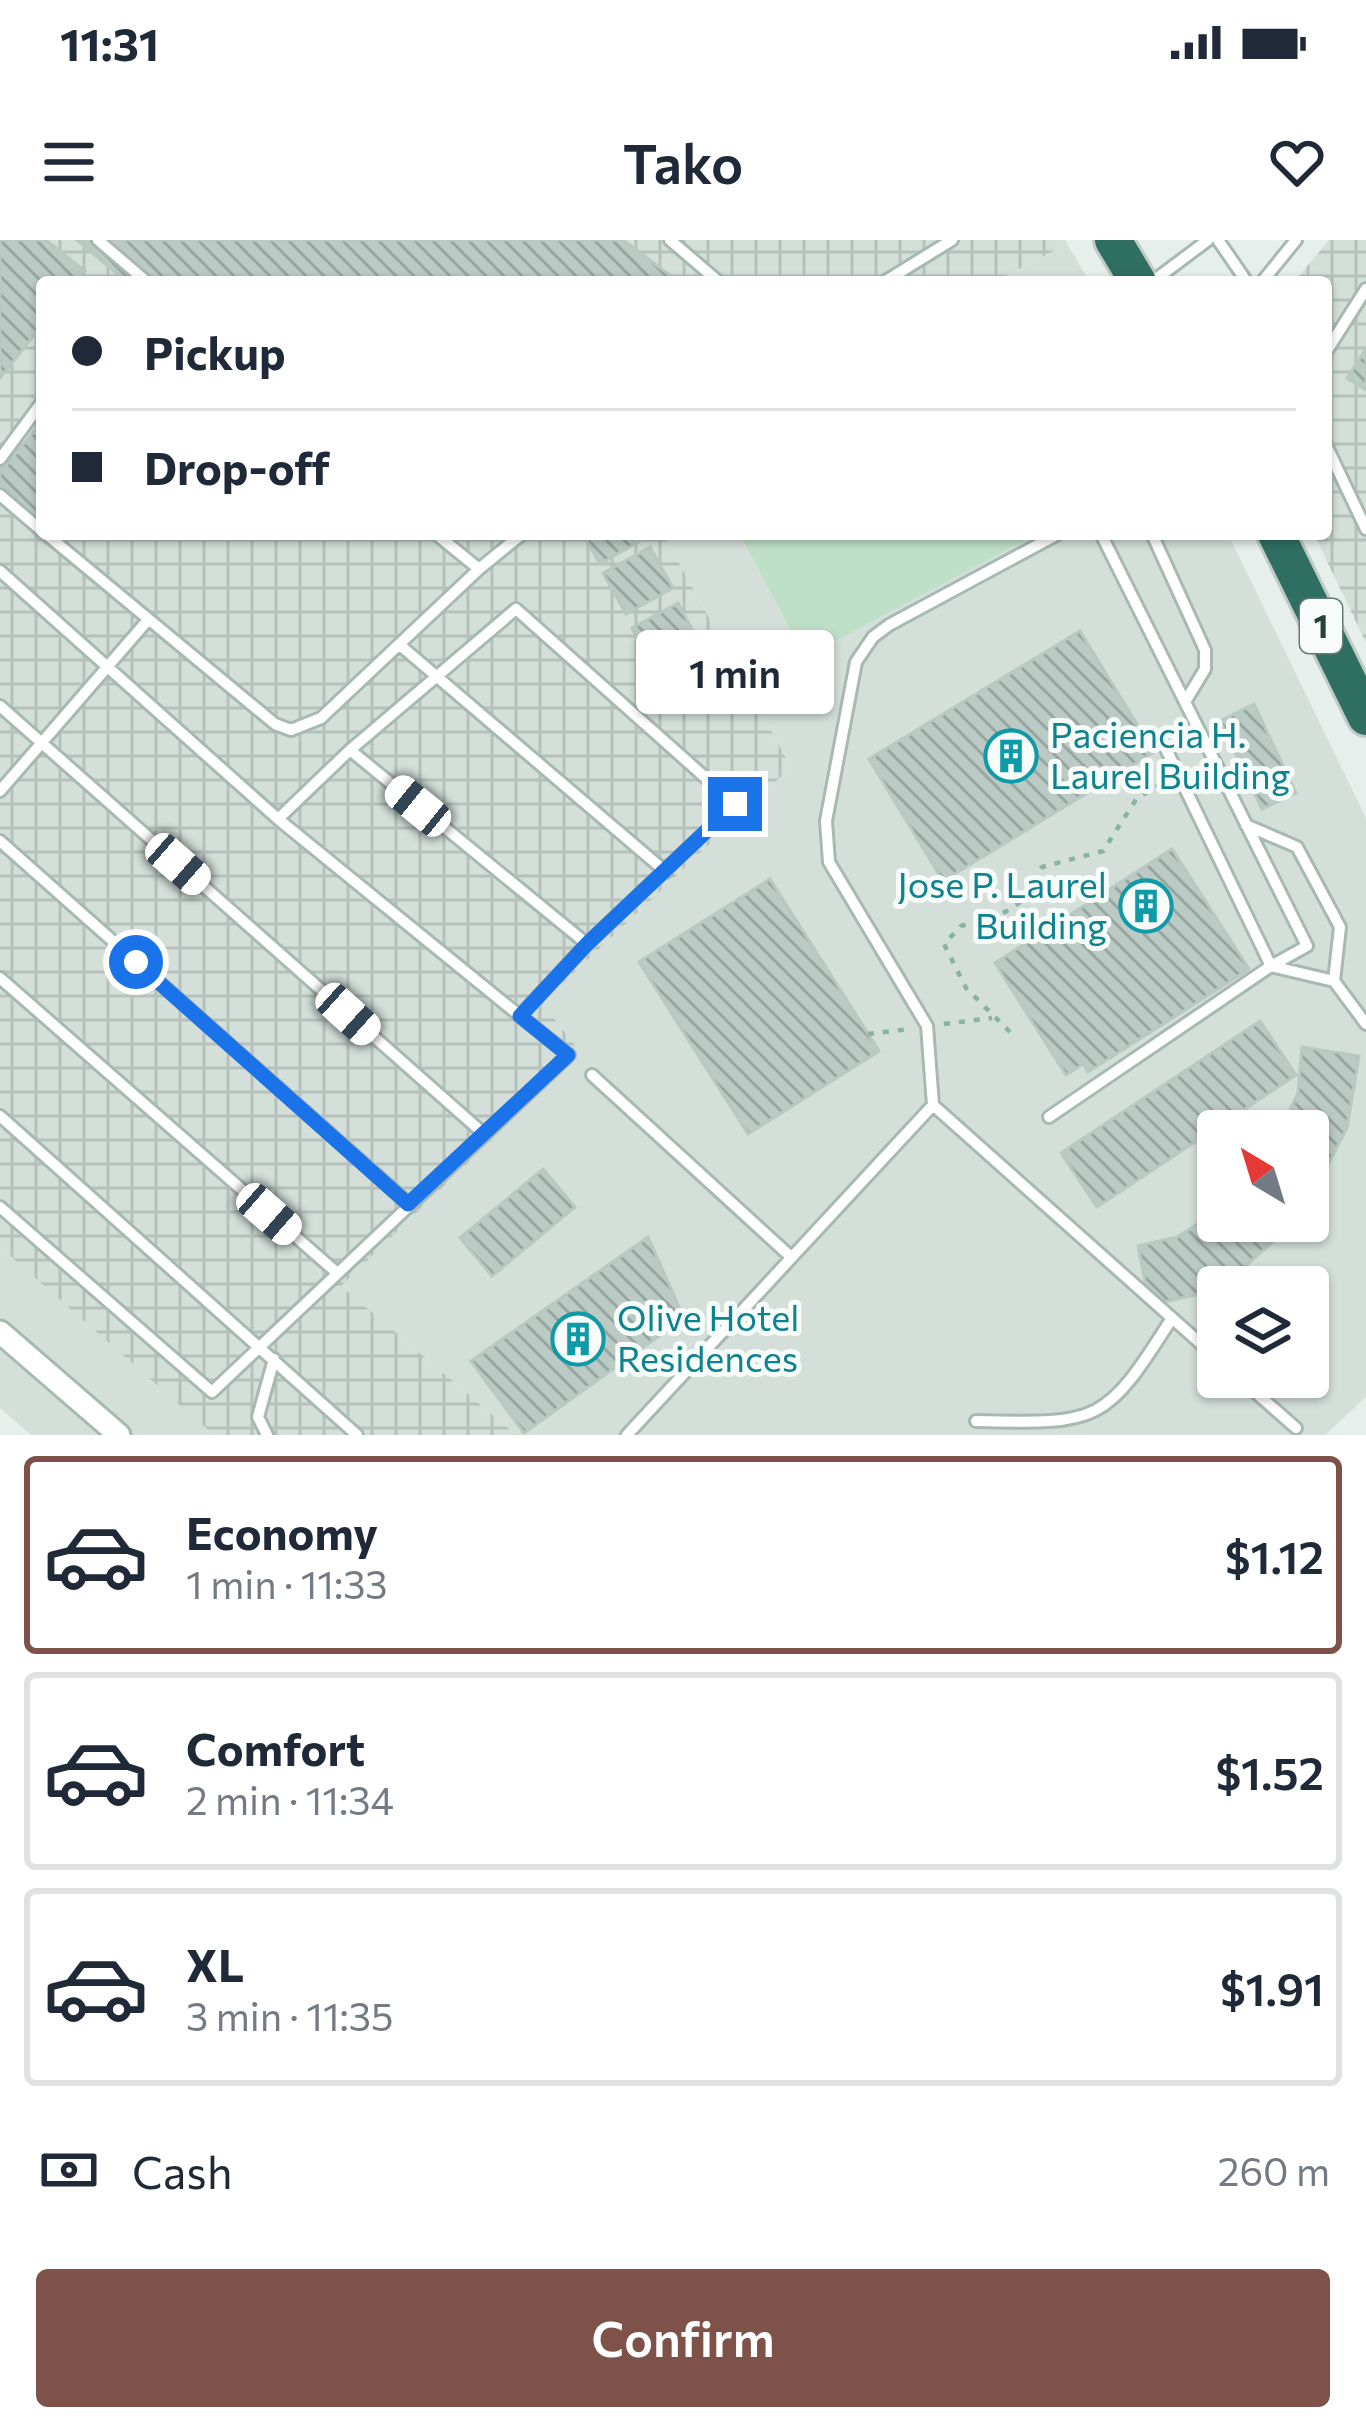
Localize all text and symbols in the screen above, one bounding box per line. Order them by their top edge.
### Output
text: 11:31 [60,15,159,70]
icon: menu [36,129,102,195]
text: Tako [623,129,743,195]
icon: heart [1264,129,1330,195]
text: Pickup [144,324,286,379]
text: Drop-off [144,439,330,494]
road number: 1 [1300,599,1342,653]
callout: 1 min [636,630,834,714]
text: 1 min [689,648,781,696]
place label: Paciencia H. Laurel Building [1050,711,1290,796]
building icon: Paciencia H. Laurel Building [983,728,1039,784]
car [379,769,457,843]
route end [708,777,762,831]
car [139,827,217,901]
place label: Jose P. Laurel Building [897,861,1107,946]
building icon: Jose P. Laurel Building [1118,878,1174,934]
route start [109,935,163,989]
car [309,977,387,1051]
north arrow [1197,1110,1329,1242]
map controls [1197,1110,1329,1398]
car [230,1177,308,1251]
button: layers [1197,1266,1329,1398]
place label: Olive Hotel Residences [617,1294,799,1379]
building icon: Olive Hotel Residences [550,1311,606,1367]
icon: car [42,1501,150,1609]
text: Economy [186,1504,378,1559]
text: $1.12 [1225,1528,1324,1583]
text: 1 min · 11:33 [186,1559,388,1607]
icon: car [42,1717,150,1825]
text: Comfort [186,1720,365,1775]
text: $1.52 [1215,1744,1324,1799]
text: 2 min · 11:34 [186,1775,394,1823]
icon: car [42,1933,150,2041]
text: XL [186,1936,244,1991]
text: $1.91 [1220,1960,1324,2015]
text: 3 min · 11:35 [186,1991,393,2039]
icon: cash [36,2137,102,2203]
text: Cash [132,2143,233,2198]
text: 260 m [1218,2146,1330,2194]
button: Confirm [36,2269,1330,2407]

